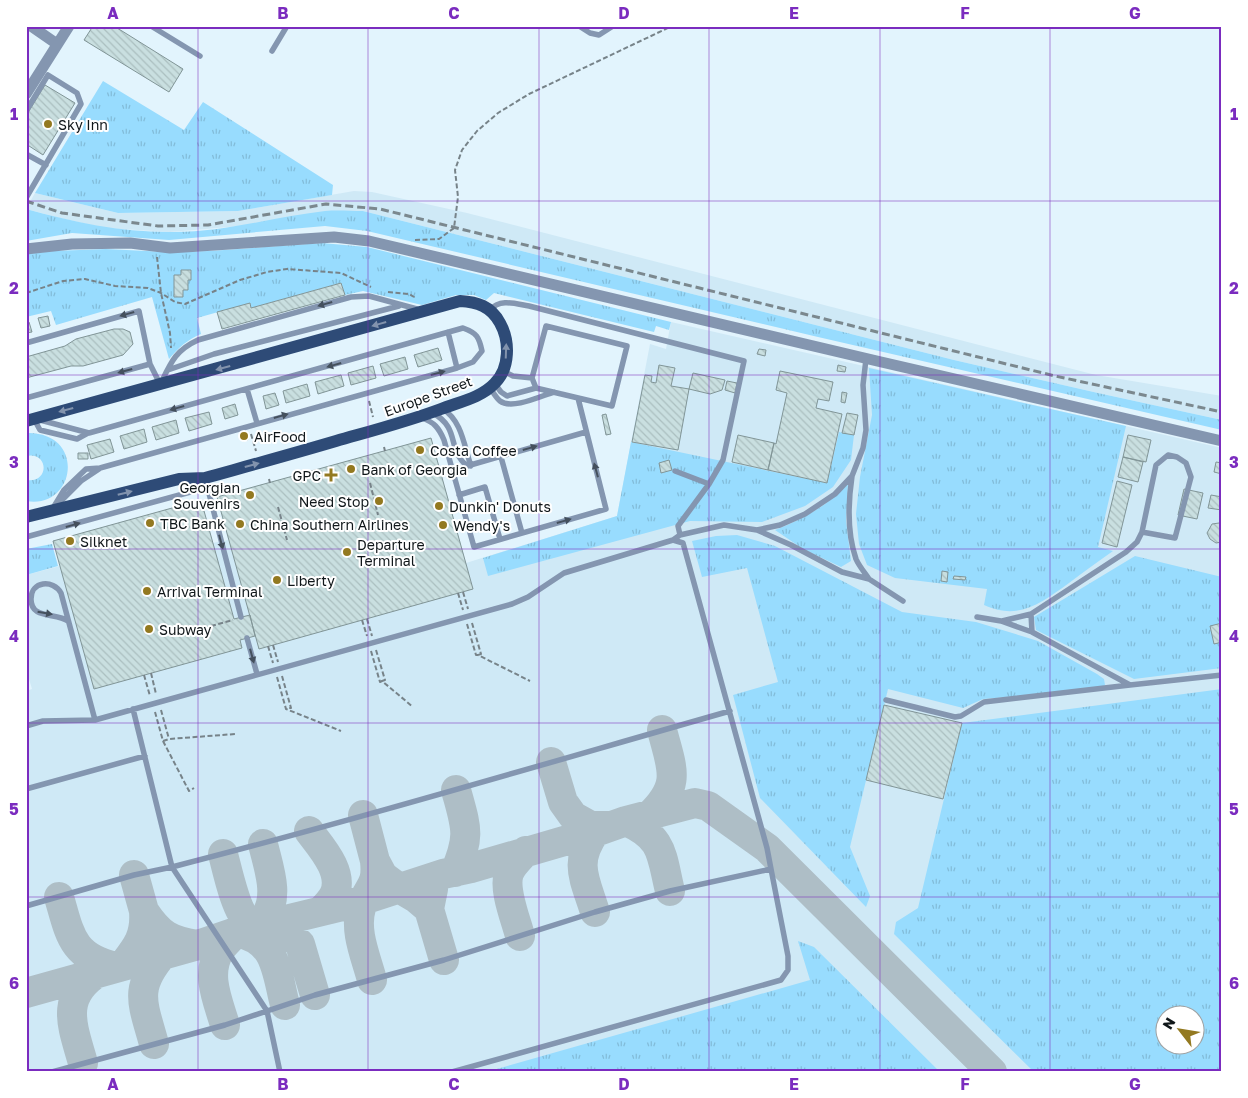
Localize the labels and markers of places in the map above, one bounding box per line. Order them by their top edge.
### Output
place label: Sky Inn [58,116,108,133]
marker: Sky Inn [42,118,54,130]
place label: AirFood [254,428,306,445]
marker: AirFood [238,430,250,442]
place label: Costa Coffee [430,442,517,459]
marker: Costa Coffee [414,444,426,456]
place label: Bank of Georgia [361,461,467,478]
marker: Bank of Georgia [345,463,357,475]
place label: GPC [292,467,321,484]
marker: GPC [325,469,337,481]
place label: Georgian Souvenirs [173,479,240,512]
marker: Georgian Souvenirs [244,489,256,501]
place label: Need Stop [299,493,369,510]
marker: Need Stop [373,495,385,507]
place label: Dunkin' Donuts [449,498,551,515]
marker: Dunkin' Donuts [433,500,445,512]
place label: TBC Bank [160,515,225,532]
place label: China Southern Airlines [250,516,409,533]
marker: TBC Bank [144,517,156,529]
place label: Wendy's [453,517,510,534]
marker: China Southern Airlines [234,518,246,530]
marker: Wendy's [437,519,449,531]
place label: Silknet [80,533,127,550]
marker: Silknet [64,535,76,547]
place label: Departure Terminal [357,536,425,569]
marker: Departure Terminal [341,546,353,558]
place label: Liberty [287,572,335,589]
marker: Liberty [271,574,283,586]
place label: Arrival Terminal [157,583,263,600]
marker: Arrival Terminal [141,585,153,597]
place label: Subway [159,621,212,638]
marker: Subway [143,623,155,635]

